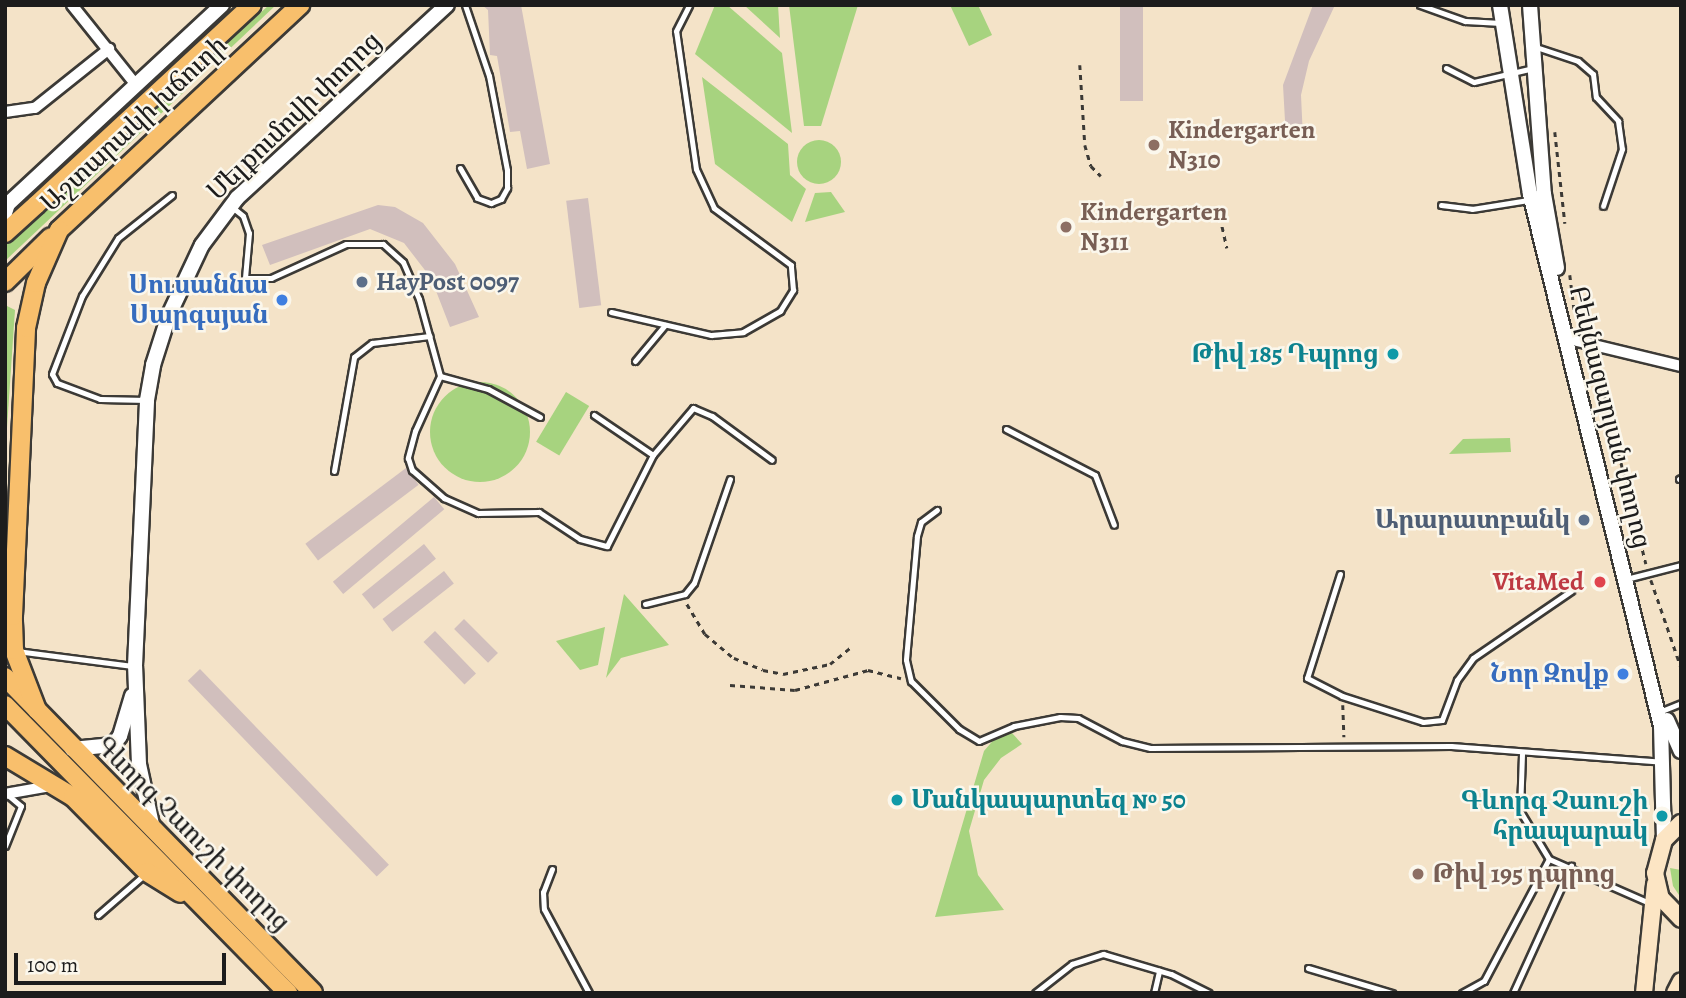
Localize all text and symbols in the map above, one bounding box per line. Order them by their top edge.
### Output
street label: Մելքումովի փողոց [201,25,387,207]
street label: Աշտարակի խճուղի [35,30,233,218]
place label: Kindergarten N310 [1168,114,1315,176]
marker: Kindergarten N310 [1146,137,1162,153]
place label: Kindergarten N311 [1080,196,1227,258]
marker: Kindergarten N311 [1058,219,1074,235]
place label: HayPost 0097 [376,266,519,298]
place label: Սուսաննա Սարգսյան [129,269,268,330]
marker: HayPost 0097 [354,274,370,290]
street label: Բեկնազարյան փողոց [1562,282,1658,552]
marker: Սուսաննա Սարգսյան [274,292,290,308]
place label: Թիվ 185 Դպրոց [1191,338,1379,370]
marker: Թիվ 185 Դպրոց [1385,346,1401,362]
place label: Արարատբանկ [1375,504,1570,536]
marker: Արարատբանկ [1576,512,1592,528]
place label: VitaMed [1493,566,1584,598]
marker: VitaMed [1590,572,1610,592]
place label: Նոր Զովք [1490,658,1609,690]
marker: Նոր Զովք [1615,666,1631,682]
street label: Գևորգ Չաուշի փողոց [89,730,297,938]
place label: Մանկապարտեզ № 50 [911,784,1186,816]
place label: Գևորգ Չաուշի հրապարակ [1461,785,1648,846]
marker: Մանկապարտեզ № 50 [889,792,905,808]
marker: Գևորգ Չաուշի հրապարակ [1654,808,1670,824]
place label: Թիվ 195 դպրոց [1432,858,1615,890]
marker: Թիվ 195 դպրոց [1410,866,1426,882]
scale bar [18,939,229,983]
text: 100 m [27,951,78,979]

